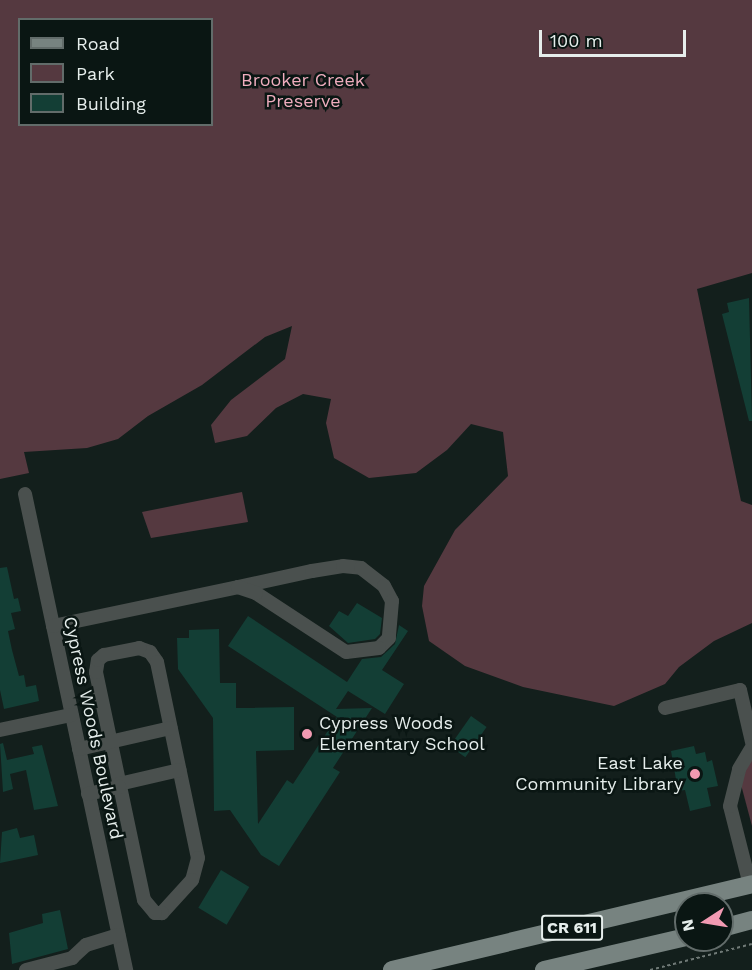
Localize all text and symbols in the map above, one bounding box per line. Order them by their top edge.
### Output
legend [18,18,213,126]
scale bar [542,18,689,56]
text: 100 m [550,30,603,51]
text: Road [76,33,120,54]
text: Park [76,63,115,84]
park label: Brooker Creek Preserve [241,70,365,112]
text: Building [76,93,146,114]
street label: Cypress Woods Boulevard [59,614,127,842]
place label: Cypress Woods Elementary School [319,713,485,756]
marker: Cypress Woods Elementary School [300,727,314,741]
place label: East Lake Community Library [515,753,683,795]
marker: East Lake Community Library [688,767,702,781]
north arrow [674,892,734,952]
road number: CR 611 [540,915,604,941]
text: N [677,918,698,933]

